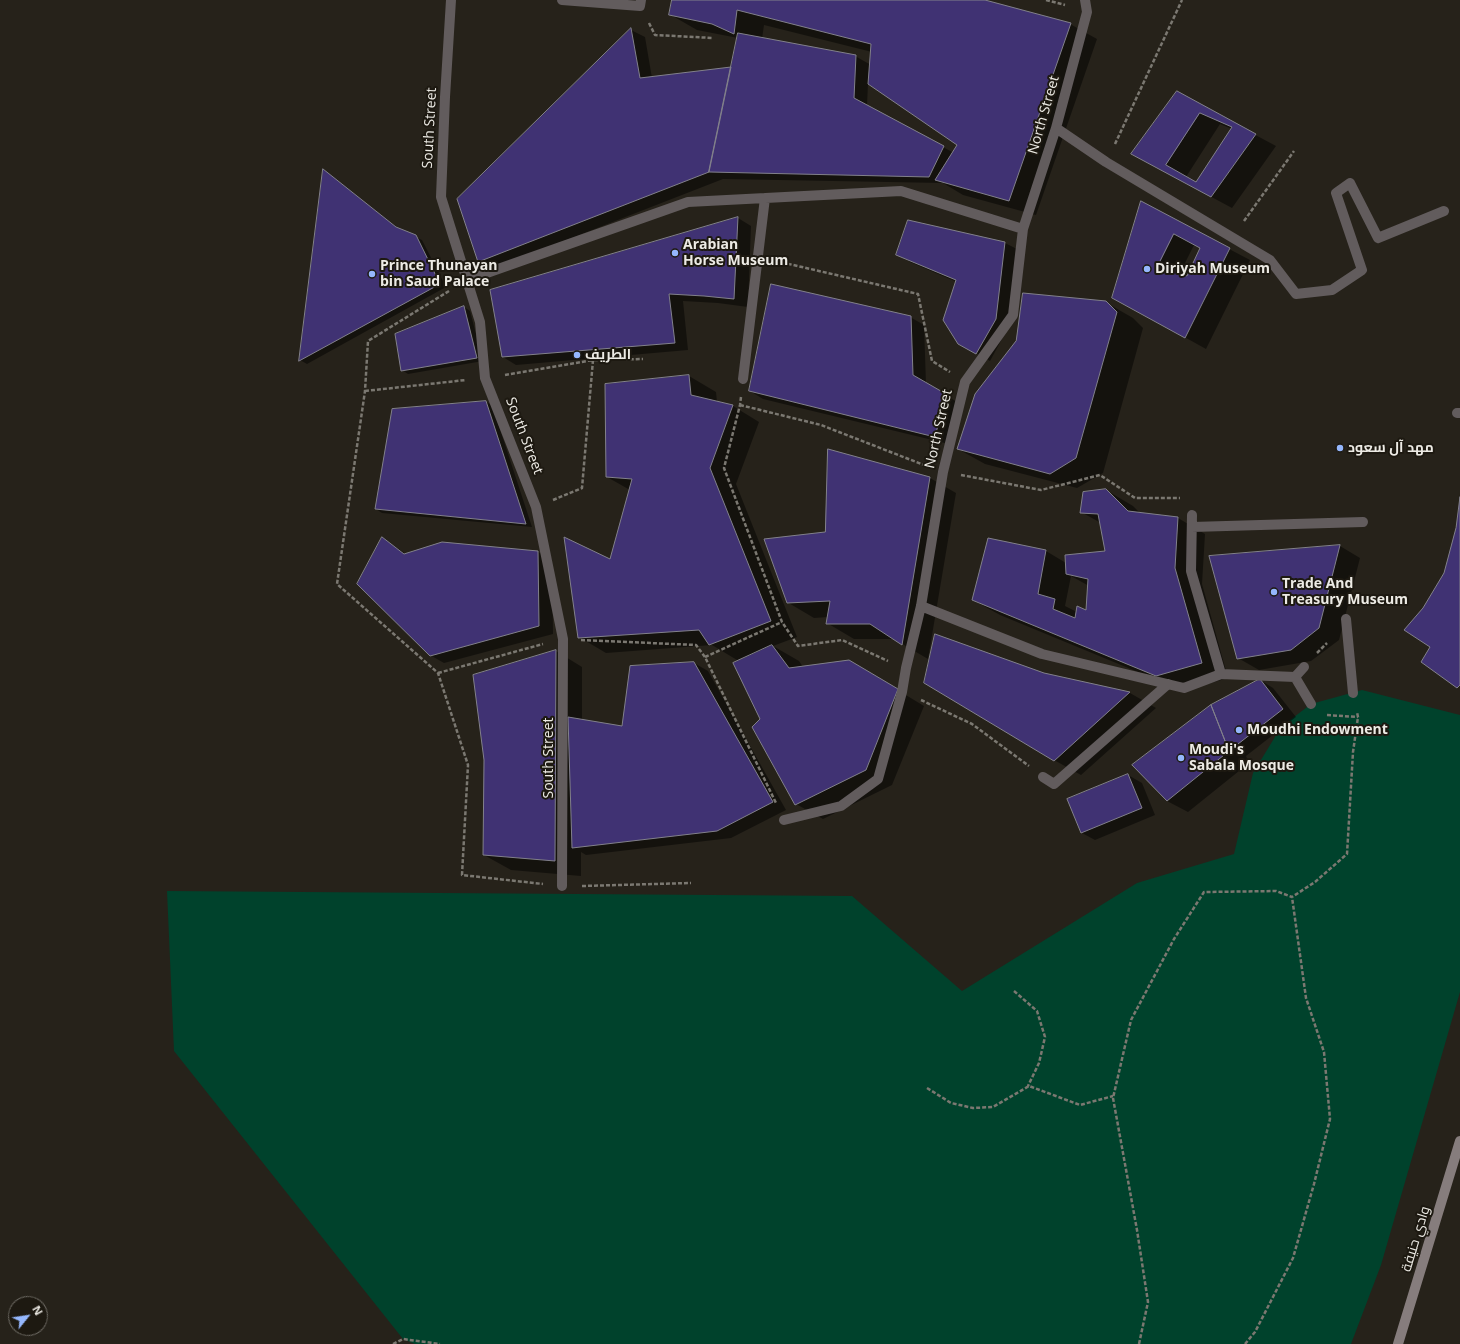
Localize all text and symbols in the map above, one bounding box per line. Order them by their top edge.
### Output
street label: North Street [1025,74,1063,156]
street label: South Street [419,87,441,169]
place label: Arabian Horse Museum [683,237,788,270]
marker: Arabian Horse Museum [670,248,680,258]
place label: Prince Thunayan bin Saud Palace [380,258,498,290]
place label: Diriyah Museum [1155,261,1270,277]
marker: Diriyah Museum [1142,264,1152,274]
marker: Prince Thunayan bin Saud Palace [367,269,377,279]
place label: الطريف [585,347,631,363]
marker: الطريف [572,350,582,360]
street label: North Street [922,388,956,470]
street label: South Street [502,395,546,477]
place label: مهد آل سعود [1348,440,1434,456]
marker: مهد آل سعود [1335,443,1345,453]
place label: Trade And Treasury Museum [1282,576,1408,608]
marker: Trade And Treasury Museum [1269,587,1279,597]
street label: South Street [541,718,557,798]
place label: Moudhi Endowment [1247,722,1388,738]
marker: Moudhi Endowment [1234,725,1244,735]
place label: Moudi's Sabala Mosque [1189,742,1294,774]
marker: Moudi's Sabala Mosque [1176,753,1186,763]
street label: وادي حنيفة [1398,1204,1434,1274]
north arrow [8,1296,48,1336]
text: N [29,1303,47,1318]

